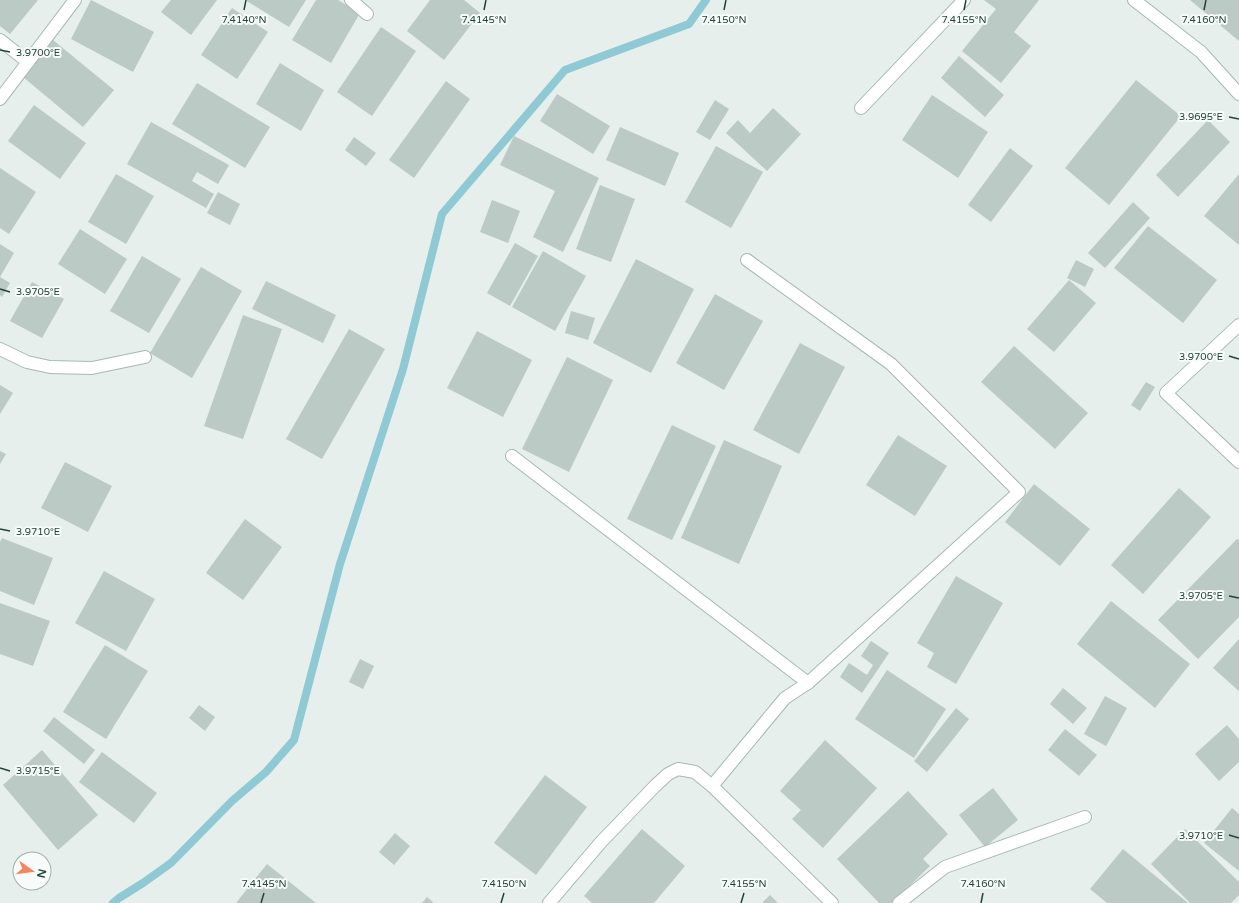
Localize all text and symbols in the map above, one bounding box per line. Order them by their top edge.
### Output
text: 7.4140°N [221,14,267,26]
text: 7.4145°N [462,14,506,26]
text: 7.4150°N [701,14,747,26]
text: 7.4155°N [942,14,986,26]
text: 7.4160°N [1181,14,1227,26]
text: 3.9700°E [16,47,60,59]
text: 3.9695°E [1179,111,1223,123]
text: 3.9705°E [16,286,60,298]
text: 3.9700°E [1179,351,1223,363]
text: 3.9710°E [16,526,60,538]
text: 3.9705°E [1179,590,1223,602]
text: 3.9715°E [16,765,60,777]
text: 3.9710°E [1179,830,1223,842]
north arrow [12,851,52,891]
text: N [34,867,49,879]
text: 7.4145°N [242,878,286,890]
text: 7.4150°N [481,878,527,890]
text: 7.4155°N [722,878,766,890]
text: 7.4160°N [960,878,1006,890]

